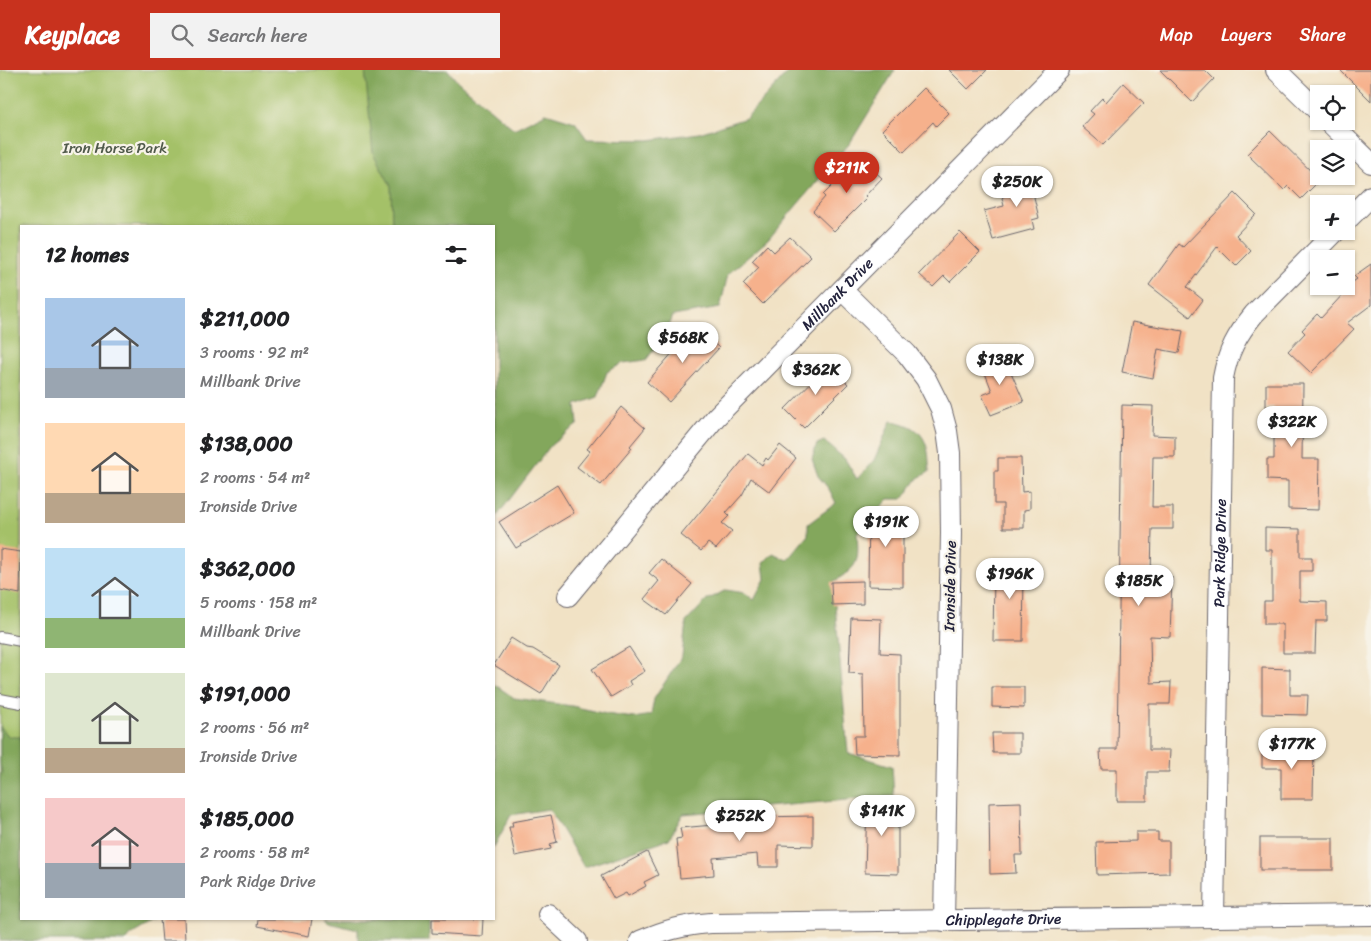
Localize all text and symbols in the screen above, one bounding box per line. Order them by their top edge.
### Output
search box [150,13,500,58]
text: Keyplace [25,14,120,56]
text: Search here [208,19,308,52]
text: Map [1160,19,1193,51]
text: Layers [1221,19,1272,51]
text: Share [1300,19,1346,51]
icon: search [168,21,196,49]
map controls [1310,85,1355,295]
button: locate [1310,85,1355,130]
park label: Iron Horse Park [62,135,167,161]
button: layers [1310,140,1355,185]
pin: $211K [812,152,882,194]
text: $211K [825,153,869,182]
pin: $250K [982,166,1052,208]
text: $250K [992,167,1042,196]
button: + [1310,195,1355,240]
text: 12 homes [45,236,129,274]
icon: filters [442,241,470,269]
button: − [1310,250,1355,295]
street label: Millbank Drive [795,251,880,337]
text: $211,000 [200,300,290,338]
icon: home [85,318,145,378]
pin: $568K [648,322,718,364]
text: $568K [658,323,708,352]
text: 3 rooms · 92 m² [200,338,309,367]
pin: $138K [965,344,1035,386]
text: $138K [977,345,1023,374]
pin: $362K [781,354,851,396]
text: $362K [792,355,840,384]
text: Millbank Drive [200,367,301,396]
pin: $322K [1257,406,1327,448]
text: $322K [1268,407,1316,436]
text: $138,000 [200,425,293,463]
icon: home [85,443,145,503]
text: 2 rooms · 54 m² [200,463,310,492]
text: Ironside Drive [200,492,297,521]
street label: Park Ridge Drive [1206,498,1234,608]
pin: $191K [851,506,921,548]
text: $191K [864,507,908,536]
street label: Ironside Drive [936,540,964,633]
text: $362,000 [200,550,295,588]
pin: $196K [975,558,1045,600]
text: $196K [987,559,1033,588]
pin: $185K [1104,564,1174,607]
text: $185K [1116,566,1162,595]
icon: home [85,568,145,628]
text: 5 rooms · 158 m² [200,588,317,617]
text: Millbank Drive [200,617,301,646]
text: $191,000 [200,675,291,713]
icon: home [85,693,145,753]
text: 2 rooms · 56 m² [200,713,309,742]
pin: $177K [1257,728,1327,770]
text: $177K [1269,729,1315,758]
text: Ironside Drive [200,742,297,771]
pin: $141K [847,794,917,837]
text: $141K [860,796,904,825]
text: $185,000 [200,800,294,838]
pin: $252K [705,800,775,842]
text: $252K [716,801,764,830]
icon: home [85,818,145,878]
text: 2 rooms · 58 m² [200,838,310,867]
text: Park Ridge Drive [200,867,316,896]
street label: Chipplegate Drive [945,906,1061,933]

